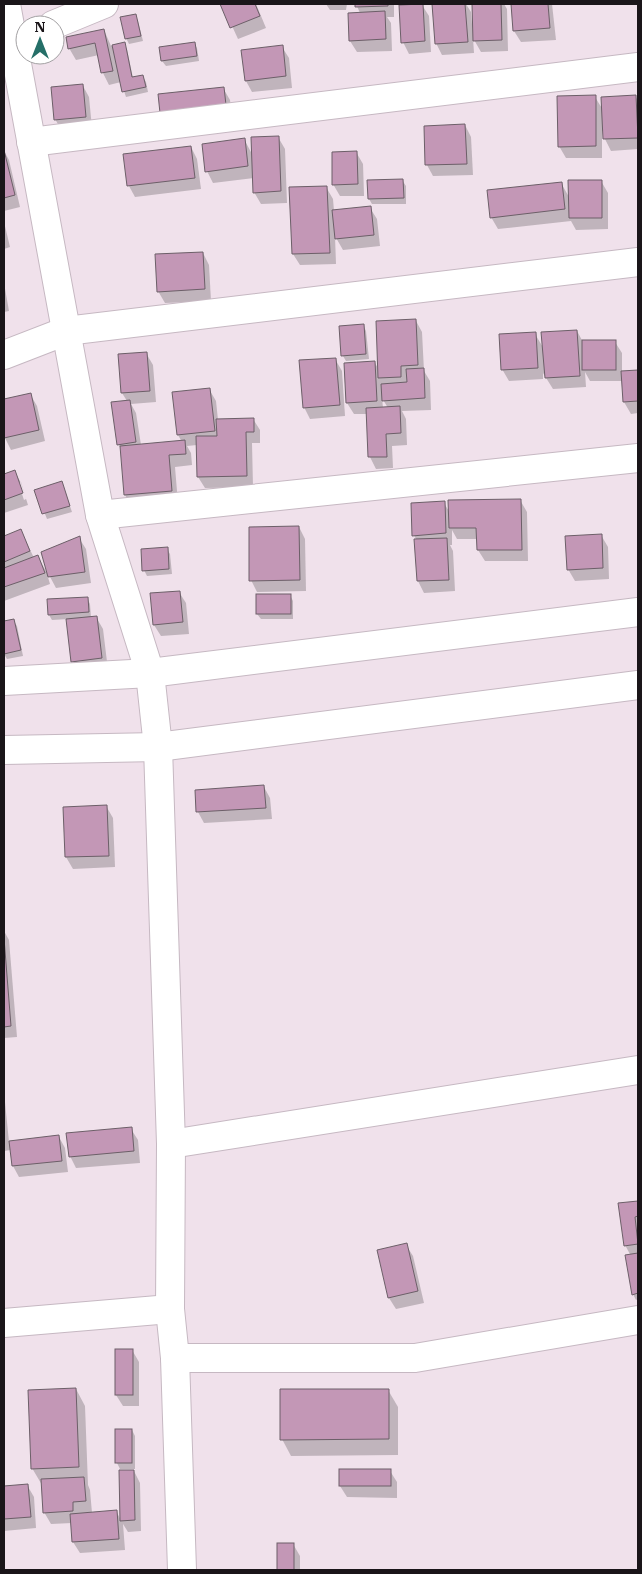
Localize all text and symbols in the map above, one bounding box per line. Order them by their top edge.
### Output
north arrow [15,15,65,65]
text: N [34,18,46,36]

